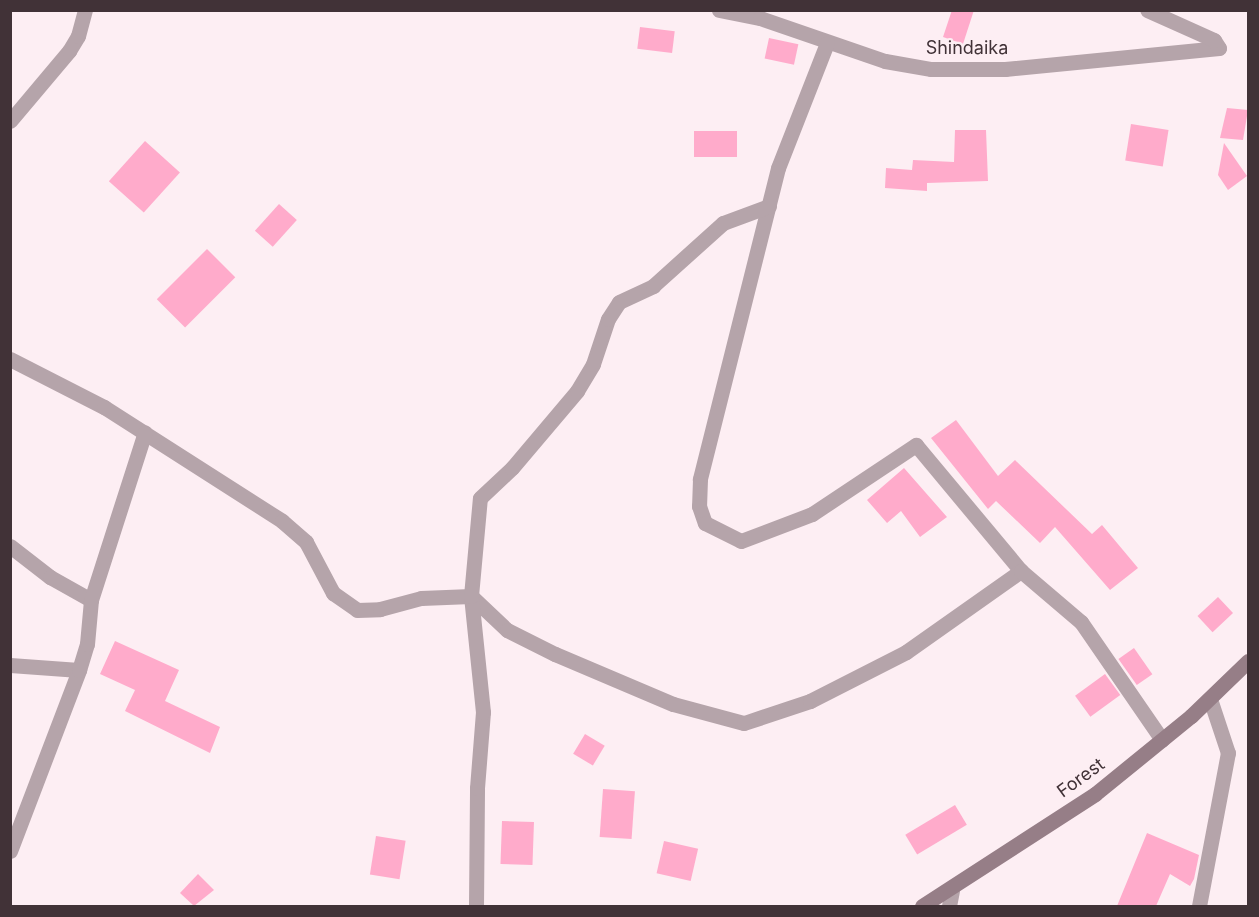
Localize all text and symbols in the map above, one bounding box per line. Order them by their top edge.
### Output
street label: Shindaika [926,37,1008,59]
street label: Forest [1053,754,1109,802]

